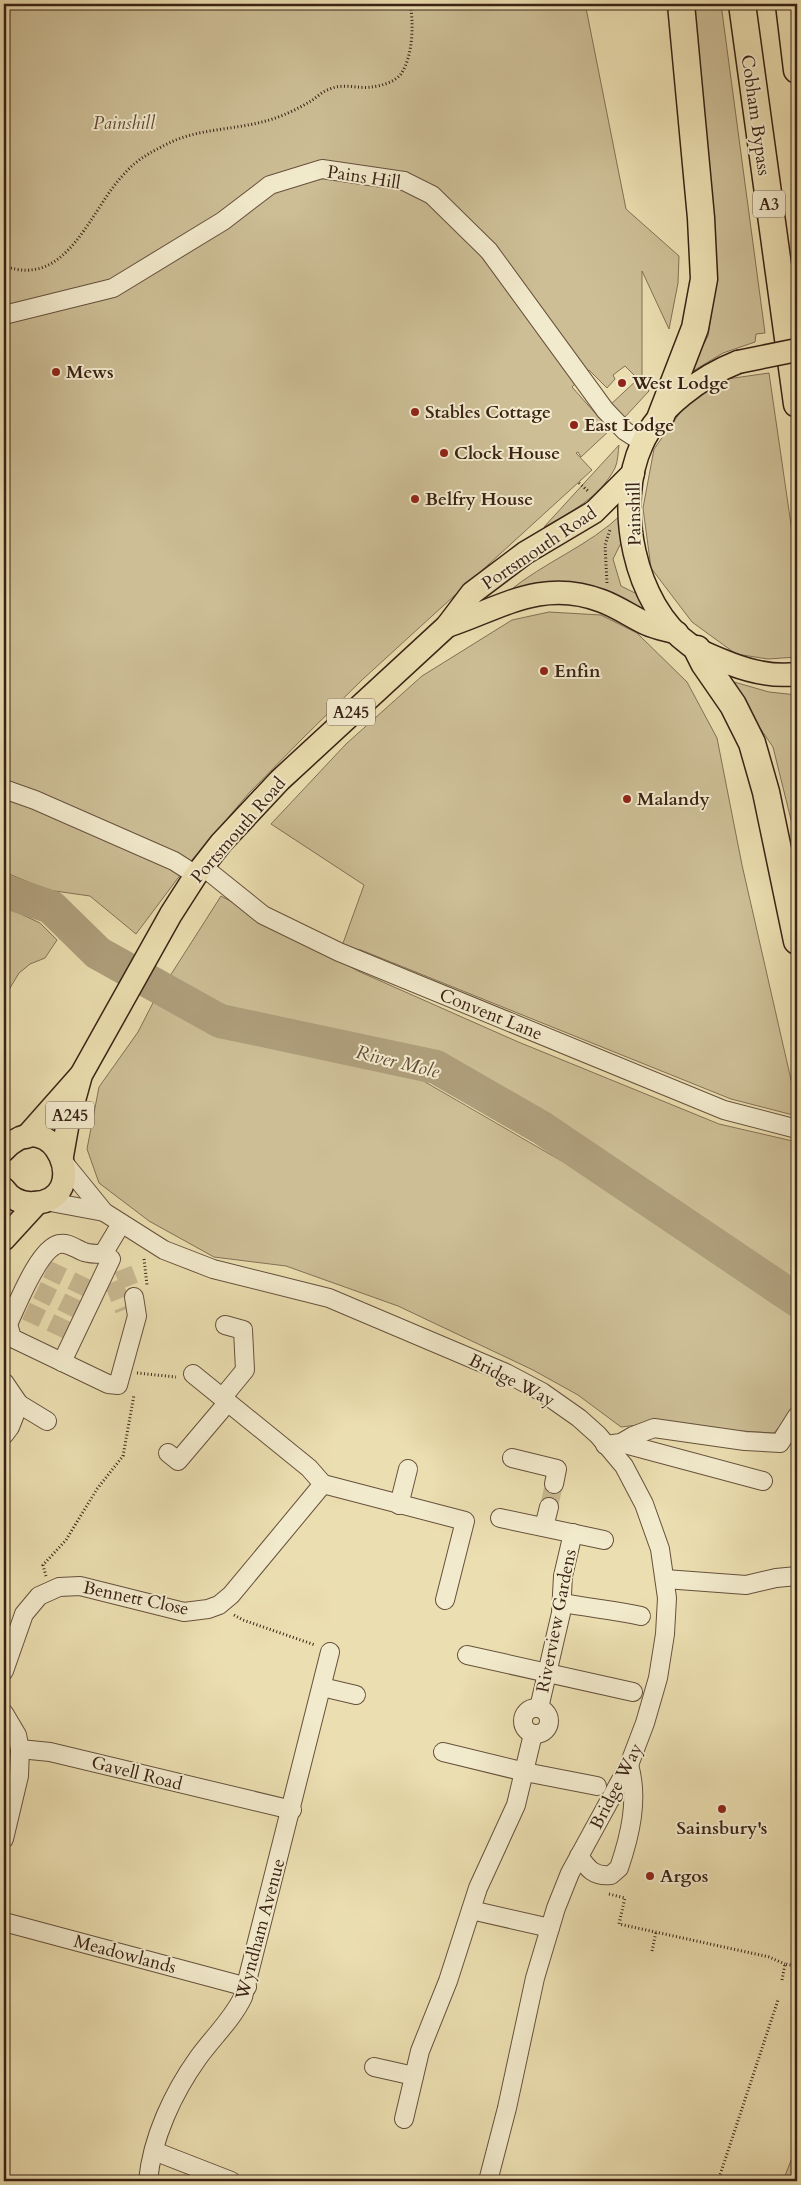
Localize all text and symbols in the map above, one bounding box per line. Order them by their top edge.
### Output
street label: Cobham Bypass [735,53,776,177]
park label: Painshill [93,111,156,136]
street label: Pains Hill [325,159,403,196]
road number: A3 [753,190,785,218]
place label: Mews [66,360,114,385]
marker: Mews [50,366,62,378]
place label: West Lodge [631,371,729,396]
marker: West Lodge [616,377,628,389]
place label: Stables Cottage [425,400,551,425]
marker: Stables Cottage [409,406,421,418]
place label: East Lodge [584,413,674,438]
marker: East Lodge [568,419,580,431]
place label: Clock House [454,441,560,466]
marker: Clock House [438,447,450,459]
street label: Painshill [621,481,648,546]
place label: Belfry House [425,487,533,512]
marker: Belfry House [409,493,421,505]
street label: Portsmouth Road [477,501,602,596]
place label: Enfin [554,659,601,684]
marker: Enfin [538,665,550,677]
road number: A245 [327,699,375,726]
street label: Portsmouth Road [185,771,292,889]
place label: Malandy [637,787,710,812]
marker: Malandy [621,793,633,805]
street label: Convent Lane [436,982,546,1046]
water label: River Mole [353,1039,443,1085]
road number: A245 [46,1102,94,1128]
street label: Bridge Way [464,1348,560,1413]
street label: Riverview Gardens [530,1547,583,1695]
street label: Bennett Close [81,1575,191,1622]
street label: Bridge Way [584,1738,649,1834]
street label: Gavell Road [89,1750,185,1797]
marker: Sainsbury's [716,1803,728,1815]
place label: Sainsbury's [677,1816,767,1841]
street label: Wyndham Avenue [229,1856,291,2004]
place label: Argos [660,1864,708,1889]
marker: Argos [644,1870,656,1882]
street label: Meadowlands [71,1929,179,1980]

